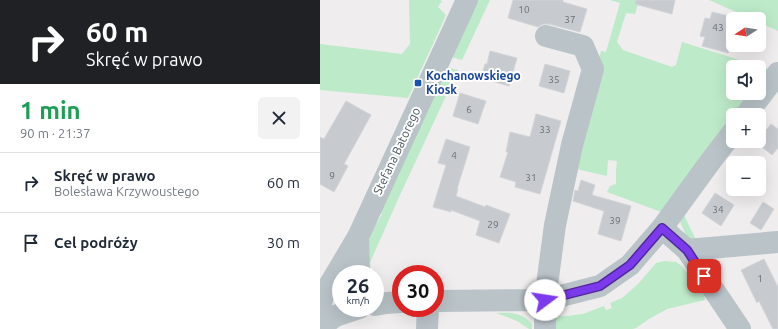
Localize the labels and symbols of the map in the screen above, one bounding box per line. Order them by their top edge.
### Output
house number: 10 [518,4,530,15]
north arrow [726,12,766,52]
house number: 37 [564,14,576,25]
house number: 43 [712,22,724,33]
place label: Kochanowskiego Kiosk [426,69,521,96]
house number: 35 [548,74,560,85]
marker: Kochanowskiego Kiosk [413,78,423,88]
house number: 6 [466,104,472,115]
street label: Stefana Batorego [371,105,422,196]
house number: 33 [539,124,551,135]
house number: 4 [451,150,457,161]
house number: 9 [329,170,335,181]
house number: 31 [525,172,537,183]
house number: 34 [712,204,724,215]
house number: 39 [609,215,621,226]
house number: 29 [487,219,499,230]
pin [687,259,721,293]
speed limit sign: 30 [392,265,444,317]
house number: 1 [757,273,763,284]
position arrow [524,279,566,321]

